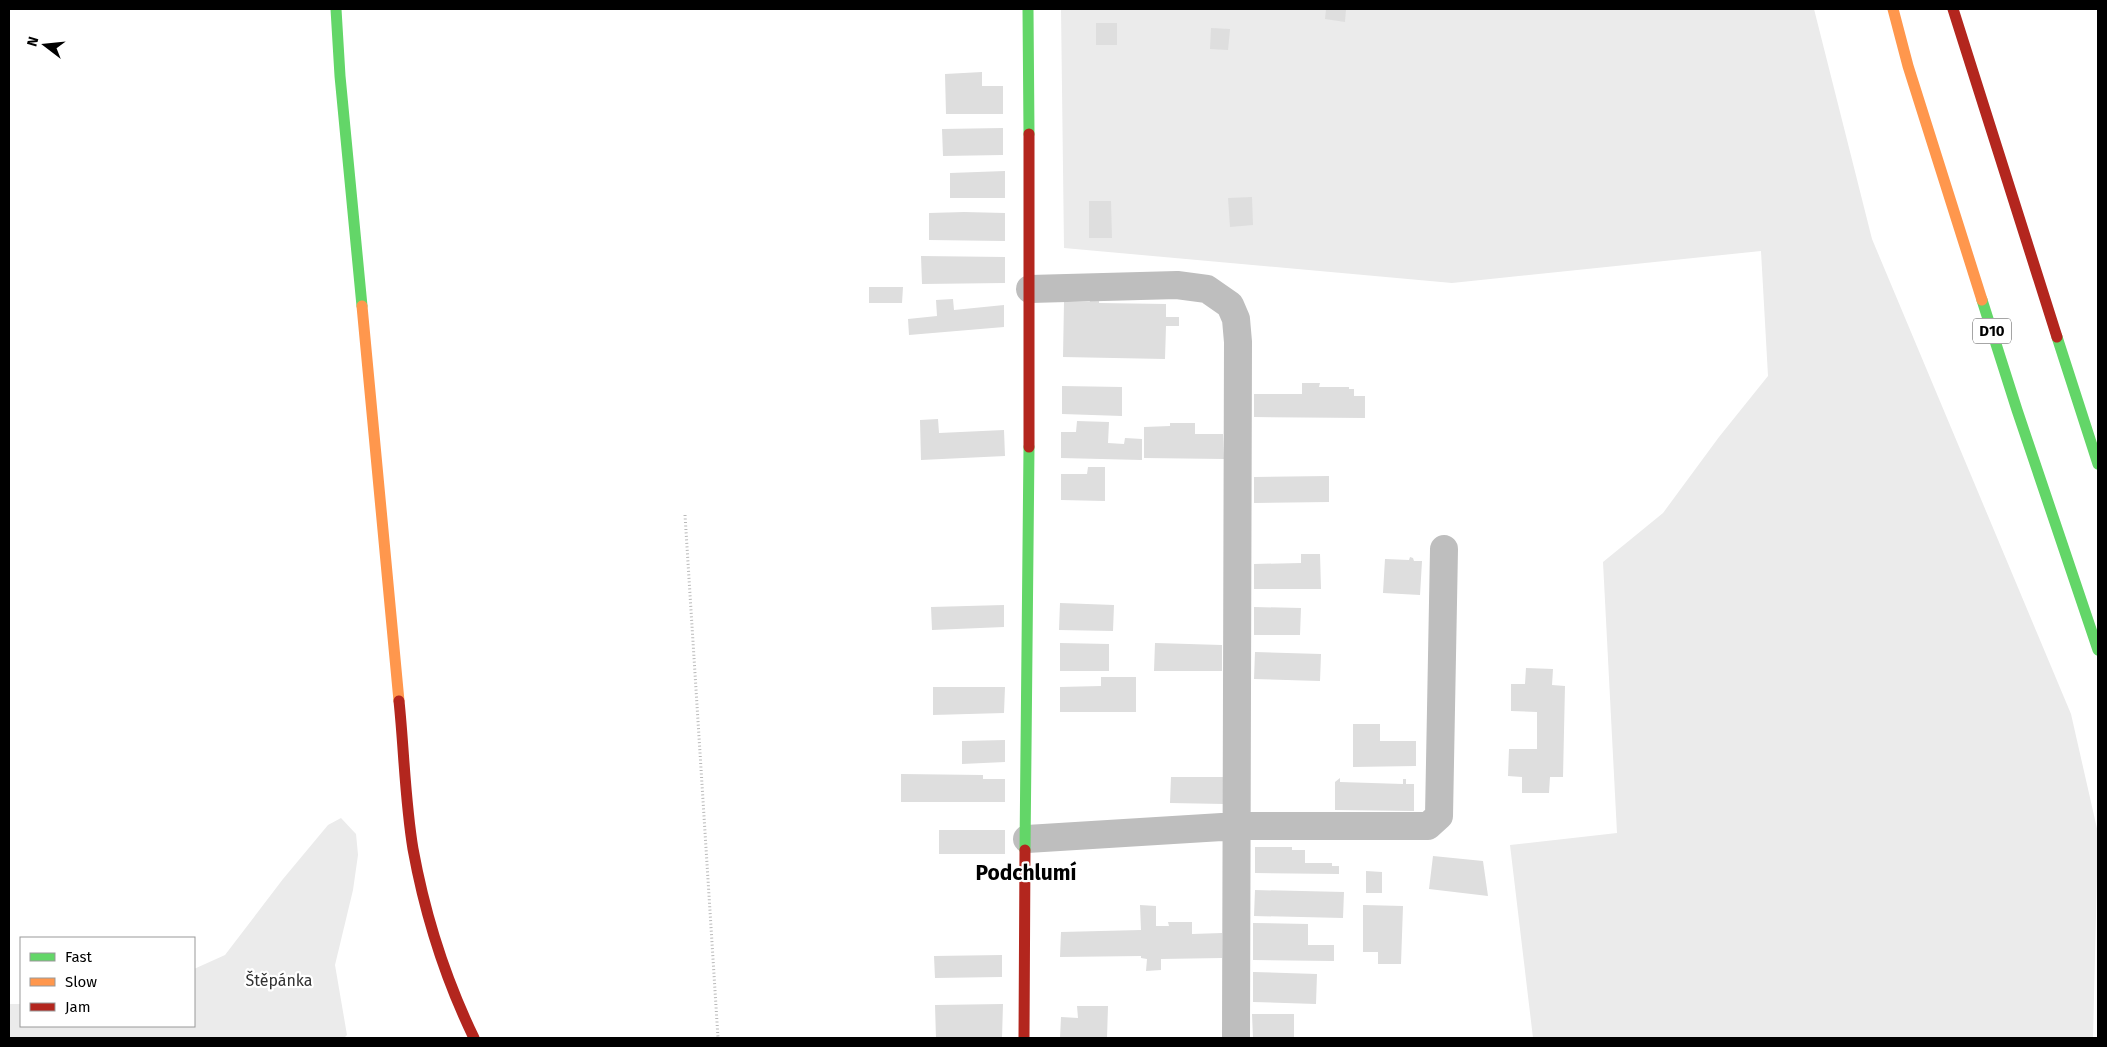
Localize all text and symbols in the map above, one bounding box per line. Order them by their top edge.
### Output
north arrow [20,20,70,70]
text: N [24,35,42,48]
road number: D10 [1973,318,2011,344]
district label: Podchlumí [976,860,1077,886]
legend [20,937,195,1027]
text: Fast [65,948,92,966]
park label: Štěpánka [245,970,313,990]
text: Slow [65,973,97,991]
text: Jam [65,998,91,1016]

